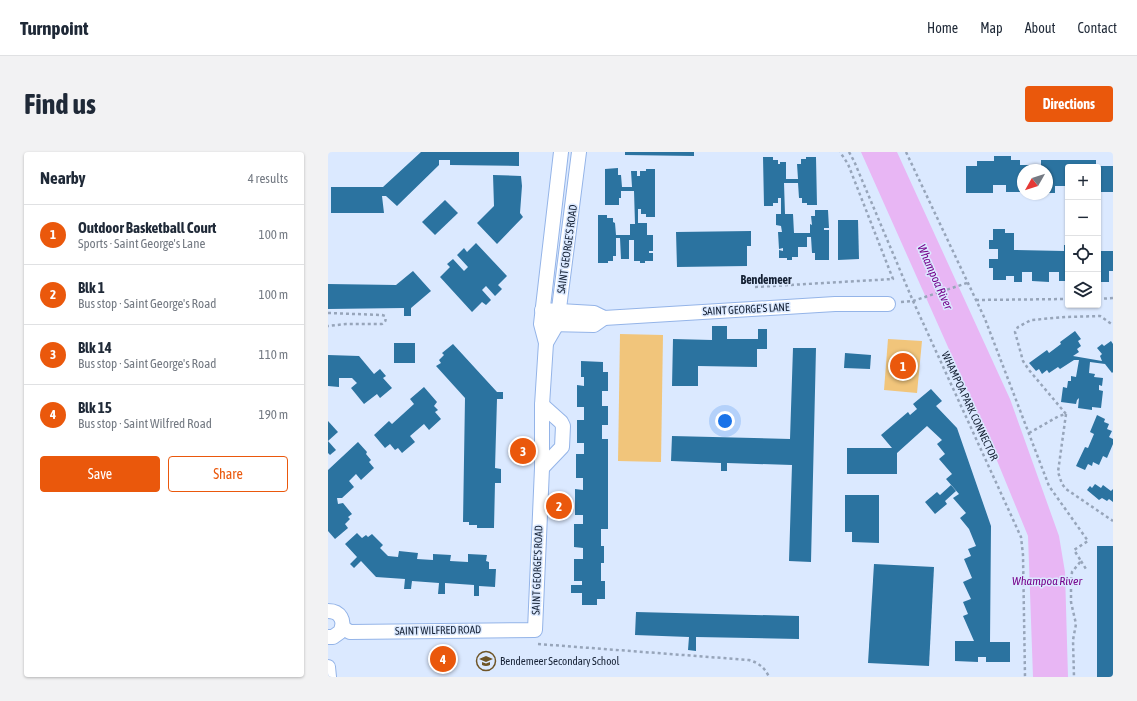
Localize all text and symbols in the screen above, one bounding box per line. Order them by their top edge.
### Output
text: Turnpoint [20,17,88,39]
text: Home [927,20,958,36]
text: Map [980,20,1003,36]
text: About [1025,20,1056,36]
text: Contact [1078,20,1117,36]
button: Directions [1025,86,1113,122]
text: Find us [24,88,96,120]
north arrow [1017,164,1053,200]
map controls [1065,164,1101,308]
button: + [1065,164,1101,200]
text: Nearby [40,168,86,188]
text: 4 results [248,171,288,186]
button: − [1065,200,1101,236]
street label: SAINT GEORGE'S ROAD [555,204,579,294]
text: Outdoor Basketball Court [78,219,216,236]
text: 1 [50,227,56,242]
text: 100 m [259,227,288,242]
text: Sports · Saint George's Lane [78,236,205,251]
button: locate [1065,236,1101,272]
water label: Whampoa River [914,242,956,312]
button: layers [1065,272,1101,308]
district label: Bendemeer [740,273,792,287]
text: Blk 1 [78,279,105,296]
text: 2 [50,287,56,302]
text: 100 m [259,287,288,302]
text: Bus stop · Saint George's Road [78,296,216,311]
street label: SAINT GEORGE'S LANE [702,301,790,317]
text: Blk 14 [78,339,112,356]
text: 3 [50,347,56,362]
text: 110 m [259,347,288,362]
street label: WHAMPOA PARK CONNECTOR [939,350,1001,463]
pin: 1 [890,351,916,381]
text: Bus stop · Saint George's Road [78,356,216,371]
text: Blk 15 [78,399,112,416]
text: 4 [50,407,56,422]
text: 190 m [259,407,288,422]
your location [715,411,735,431]
text: Bus stop · Saint Wilfred Road [78,416,212,431]
pin: 3 [510,436,536,466]
button: Save [40,456,160,492]
button: Share [168,456,288,492]
pin: 2 [546,491,572,521]
street label: SAINT GEORGE'S ROAD [529,525,545,615]
water label: Whampoa River [1012,574,1082,588]
street label: SAINT WILFRED ROAD [395,623,481,637]
pin: 4 [430,644,456,674]
school or university icon: Bendemeer Secondary School [475,650,497,672]
place label: Bendemeer Secondary School [500,655,619,667]

